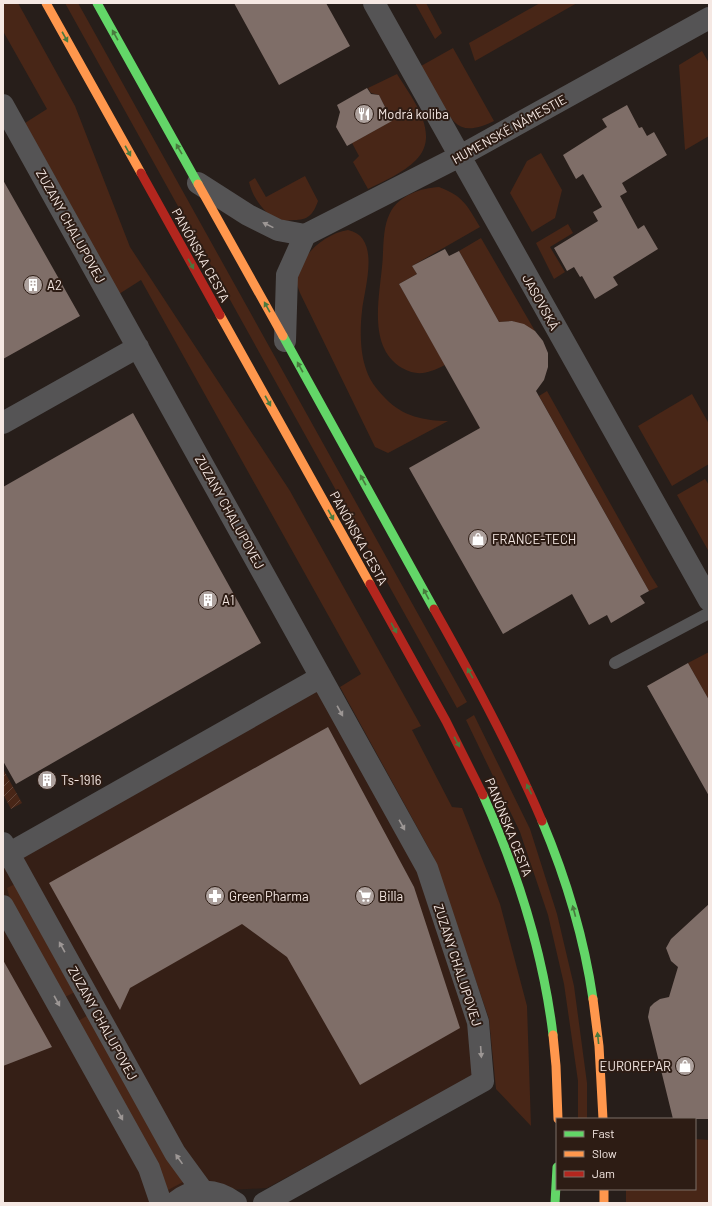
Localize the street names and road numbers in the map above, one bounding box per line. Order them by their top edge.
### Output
street label: HUMENSKÉ NÁMESTIE [449,91,569,167]
street label: ZUZANY CHALUPOVEJ [33,166,109,286]
street label: PANÓNSKA CESTA [169,205,233,305]
street label: JASOVSKÁ [519,271,563,333]
street label: ZUZANY CHALUPOVEJ [192,452,268,572]
street label: PANÓNSKA CESTA [327,488,391,588]
street label: PANÓNSKA CESTA [482,775,536,879]
street label: ZUZANY CHALUPOVEJ [431,902,485,1028]
street label: ZUZANY CHALUPOVEJ [65,963,141,1083]

